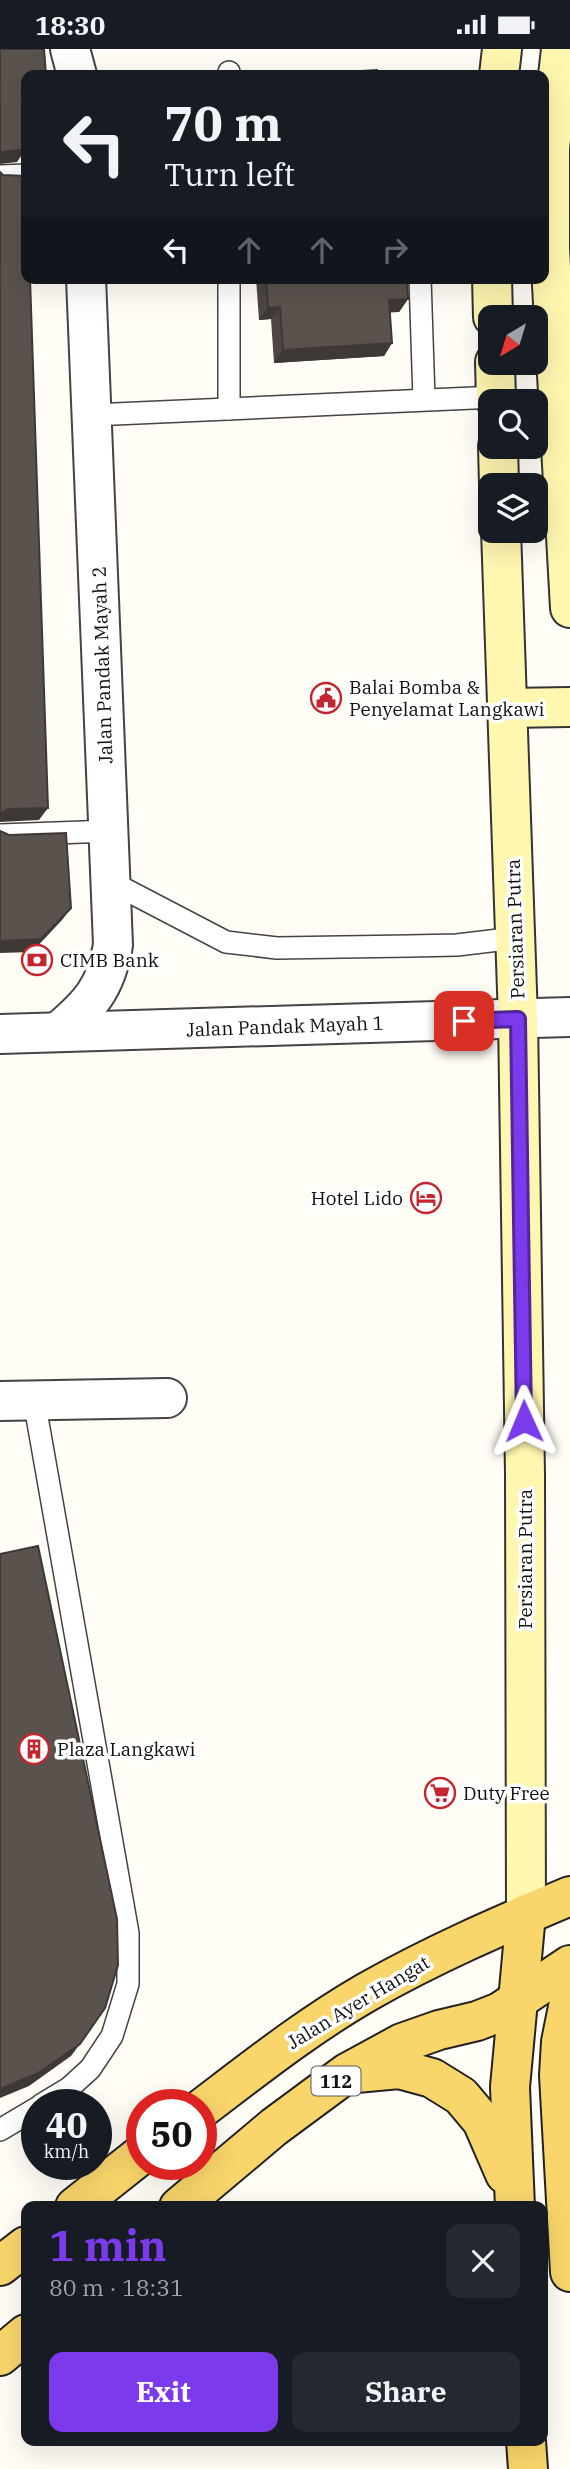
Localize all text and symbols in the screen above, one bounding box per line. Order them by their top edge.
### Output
text: 18:30 [35,8,105,42]
text: 70 m [164,91,282,154]
icon: left [49,98,140,189]
text: Turn left [164,153,295,195]
icon: left [157,231,195,269]
icon: ahead [230,231,268,269]
icon: ahead [303,231,341,269]
icon: right [376,231,414,269]
north arrow [478,305,548,375]
map controls [478,305,548,543]
button: search [478,389,548,459]
button: layers [478,473,548,543]
street label: Jalan Pandak Mayah 2 [87,566,117,764]
place label: Balai Bomba & Penyelamat Langkawi [349,675,544,721]
public building icon: Balai Bomba & Penyelamat Langkawi [309,681,343,715]
street label: Persiaran Putra [501,859,529,999]
bank icon: CIMB Bank [20,943,54,977]
place label: CIMB Bank [60,948,159,972]
pin [434,991,494,1051]
icon: arrive [445,1002,483,1040]
street label: Jalan Pandak Mayah 1 [186,1011,384,1041]
hotel icon: Hotel Lido [409,1181,443,1215]
place label: Hotel Lido [311,1186,403,1210]
position arrow [487,1384,561,1458]
street label: Persiaran Putra [513,1489,537,1629]
building icon: Plaza Langkawi [17,1732,51,1766]
place label: Plaza Langkawi [57,1737,196,1761]
supermarket icon: Duty Free [423,1776,457,1810]
place label: Duty Free [463,1781,550,1805]
street label: Jalan Ayer Hangat [282,1950,434,2054]
road number: 112 [312,2067,360,2095]
speed limit sign: 50 [126,2089,217,2180]
text: 40 [45,2102,88,2148]
text: km/h [44,2140,89,2163]
text: 1 min [49,2218,167,2273]
button: close [446,2224,520,2298]
text: 80 m · 18:31 [49,2272,184,2302]
button: Exit [49,2352,278,2432]
button: Share [292,2352,520,2432]

